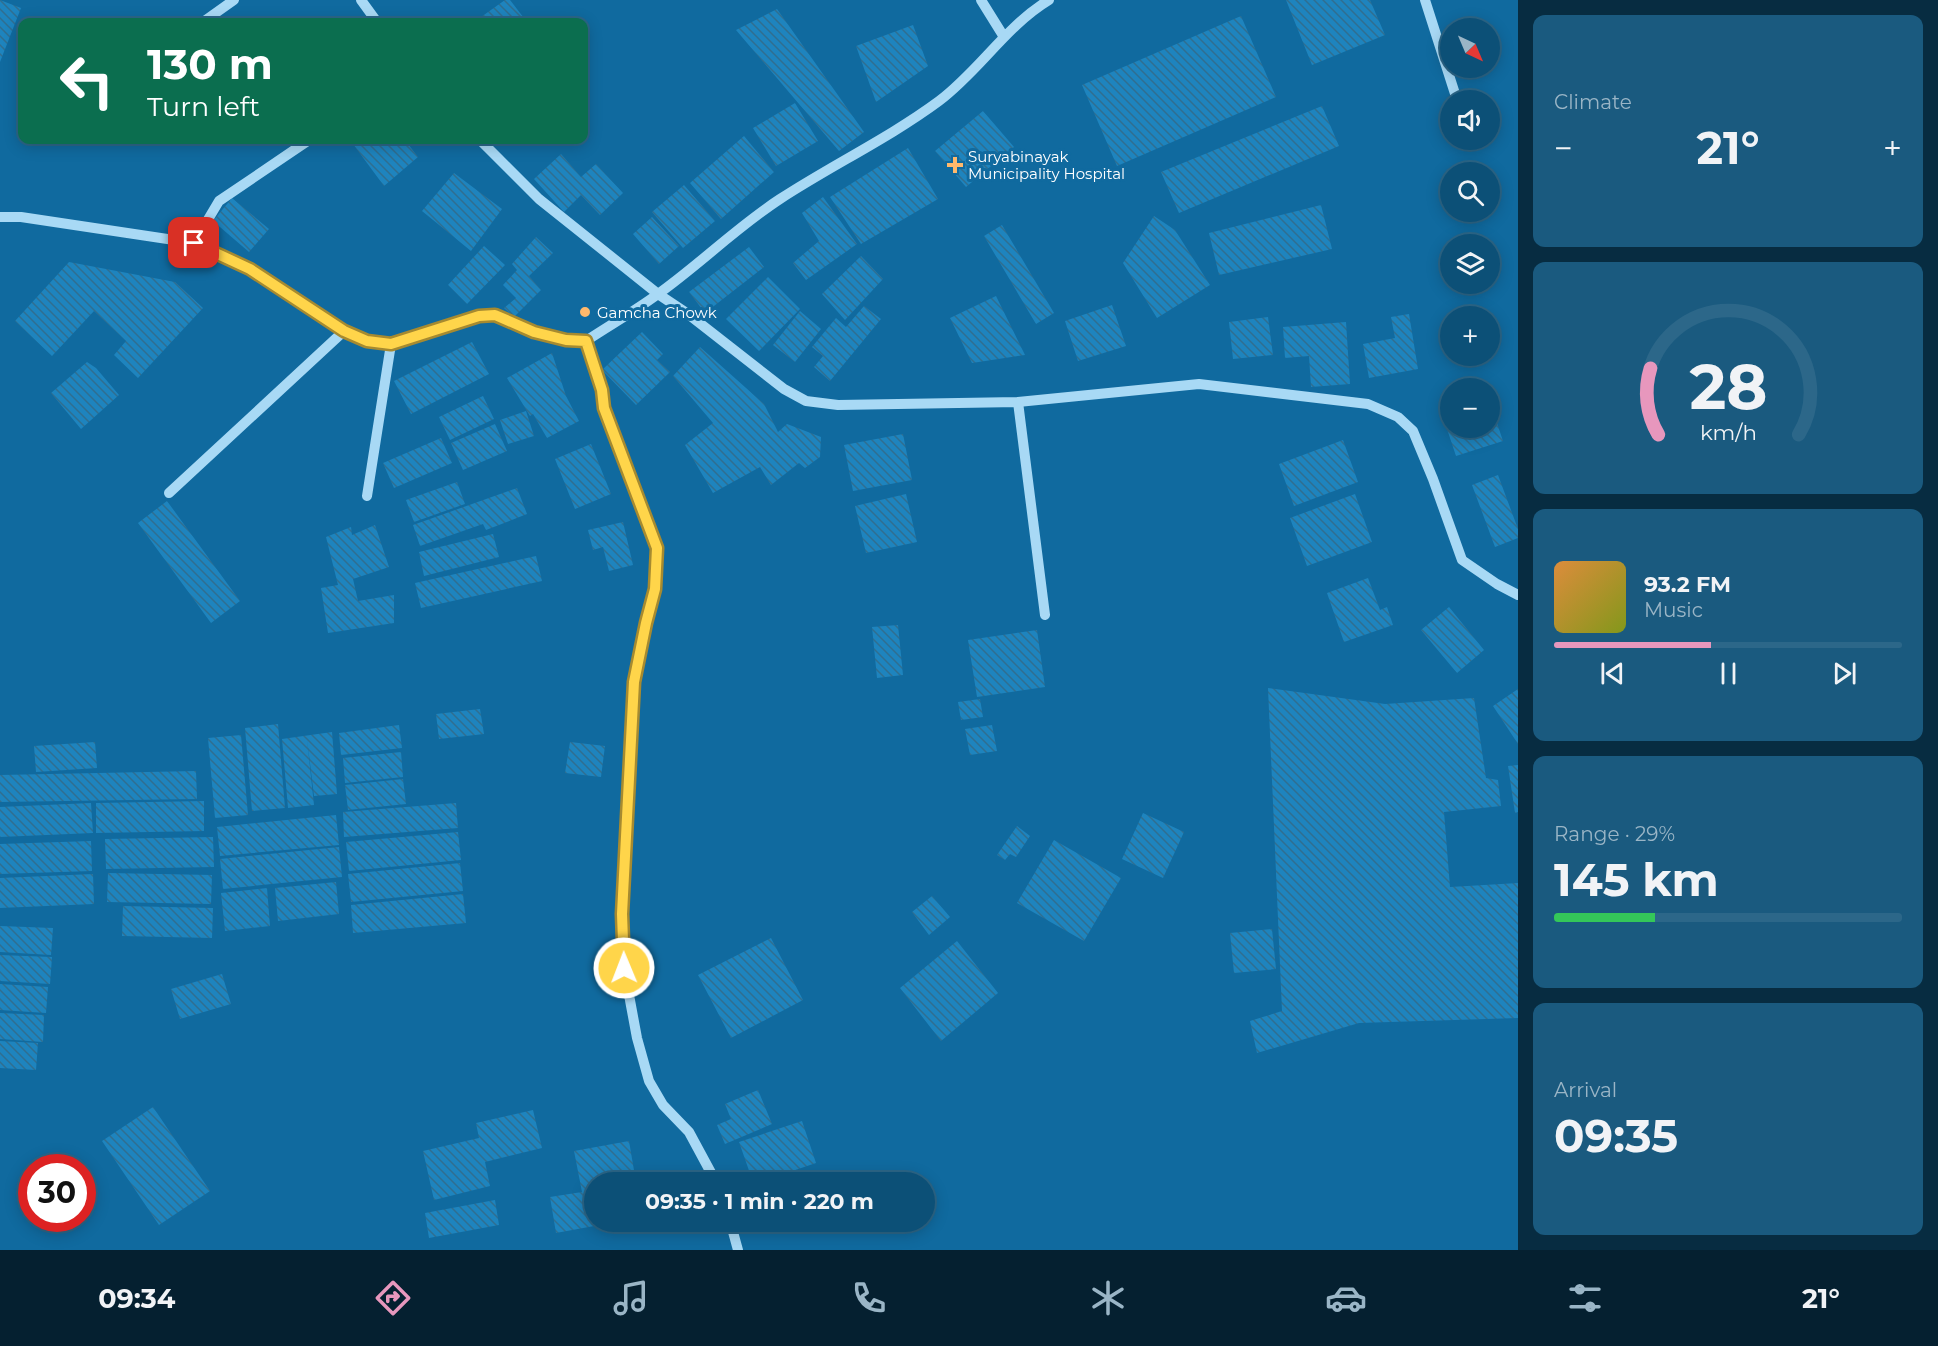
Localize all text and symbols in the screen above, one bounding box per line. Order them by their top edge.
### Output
north arrow [1440,18,1500,78]
map controls [1440,18,1500,438]
text: 130 m [147,38,273,90]
icon: left [48,42,126,120]
text: Turn left [147,90,260,123]
button: sound [1440,90,1500,150]
text: Climate [1554,90,1632,114]
text: 21° [1696,120,1760,175]
text: − [1554,128,1573,168]
text: + [1883,128,1902,168]
place label: Suryabinayak Municipality Hospital [968,147,1125,183]
marker: Suryabinayak Municipality Hospital [946,156,964,174]
button: search [1440,162,1500,222]
pin [168,217,219,268]
icon: arrive [177,226,210,259]
button: layers [1440,234,1500,294]
place label: Gamcha Chowk [597,303,717,322]
marker: Gamcha Chowk [578,305,592,319]
button: + [1440,306,1500,366]
text: 28 [1689,349,1767,425]
button: − [1440,378,1500,438]
text: km/h [1699,419,1757,445]
text: 93.2 FM [1644,571,1731,598]
text: Music [1644,598,1703,622]
icon: previous [1596,657,1629,690]
icon: pause [1712,657,1745,690]
icon: next [1828,657,1861,690]
text: Range · 29% [1554,822,1675,846]
text: 145 km [1554,852,1719,907]
position arrow [592,936,656,1000]
text: Arrival [1554,1078,1617,1102]
text: 09:35 [1554,1108,1678,1163]
speed limit sign: 30 [18,1154,96,1232]
text: 09:35 · 1 min · 220 m [645,1188,874,1215]
icon: directions [372,1277,414,1319]
icon: music [610,1277,652,1319]
icon: phone [848,1277,890,1319]
icon: climate [1087,1277,1129,1319]
icon: car [1325,1277,1367,1319]
icon: filters [1564,1277,1606,1319]
text: 09:34 [98,1282,175,1315]
text: 21° [1802,1282,1840,1315]

